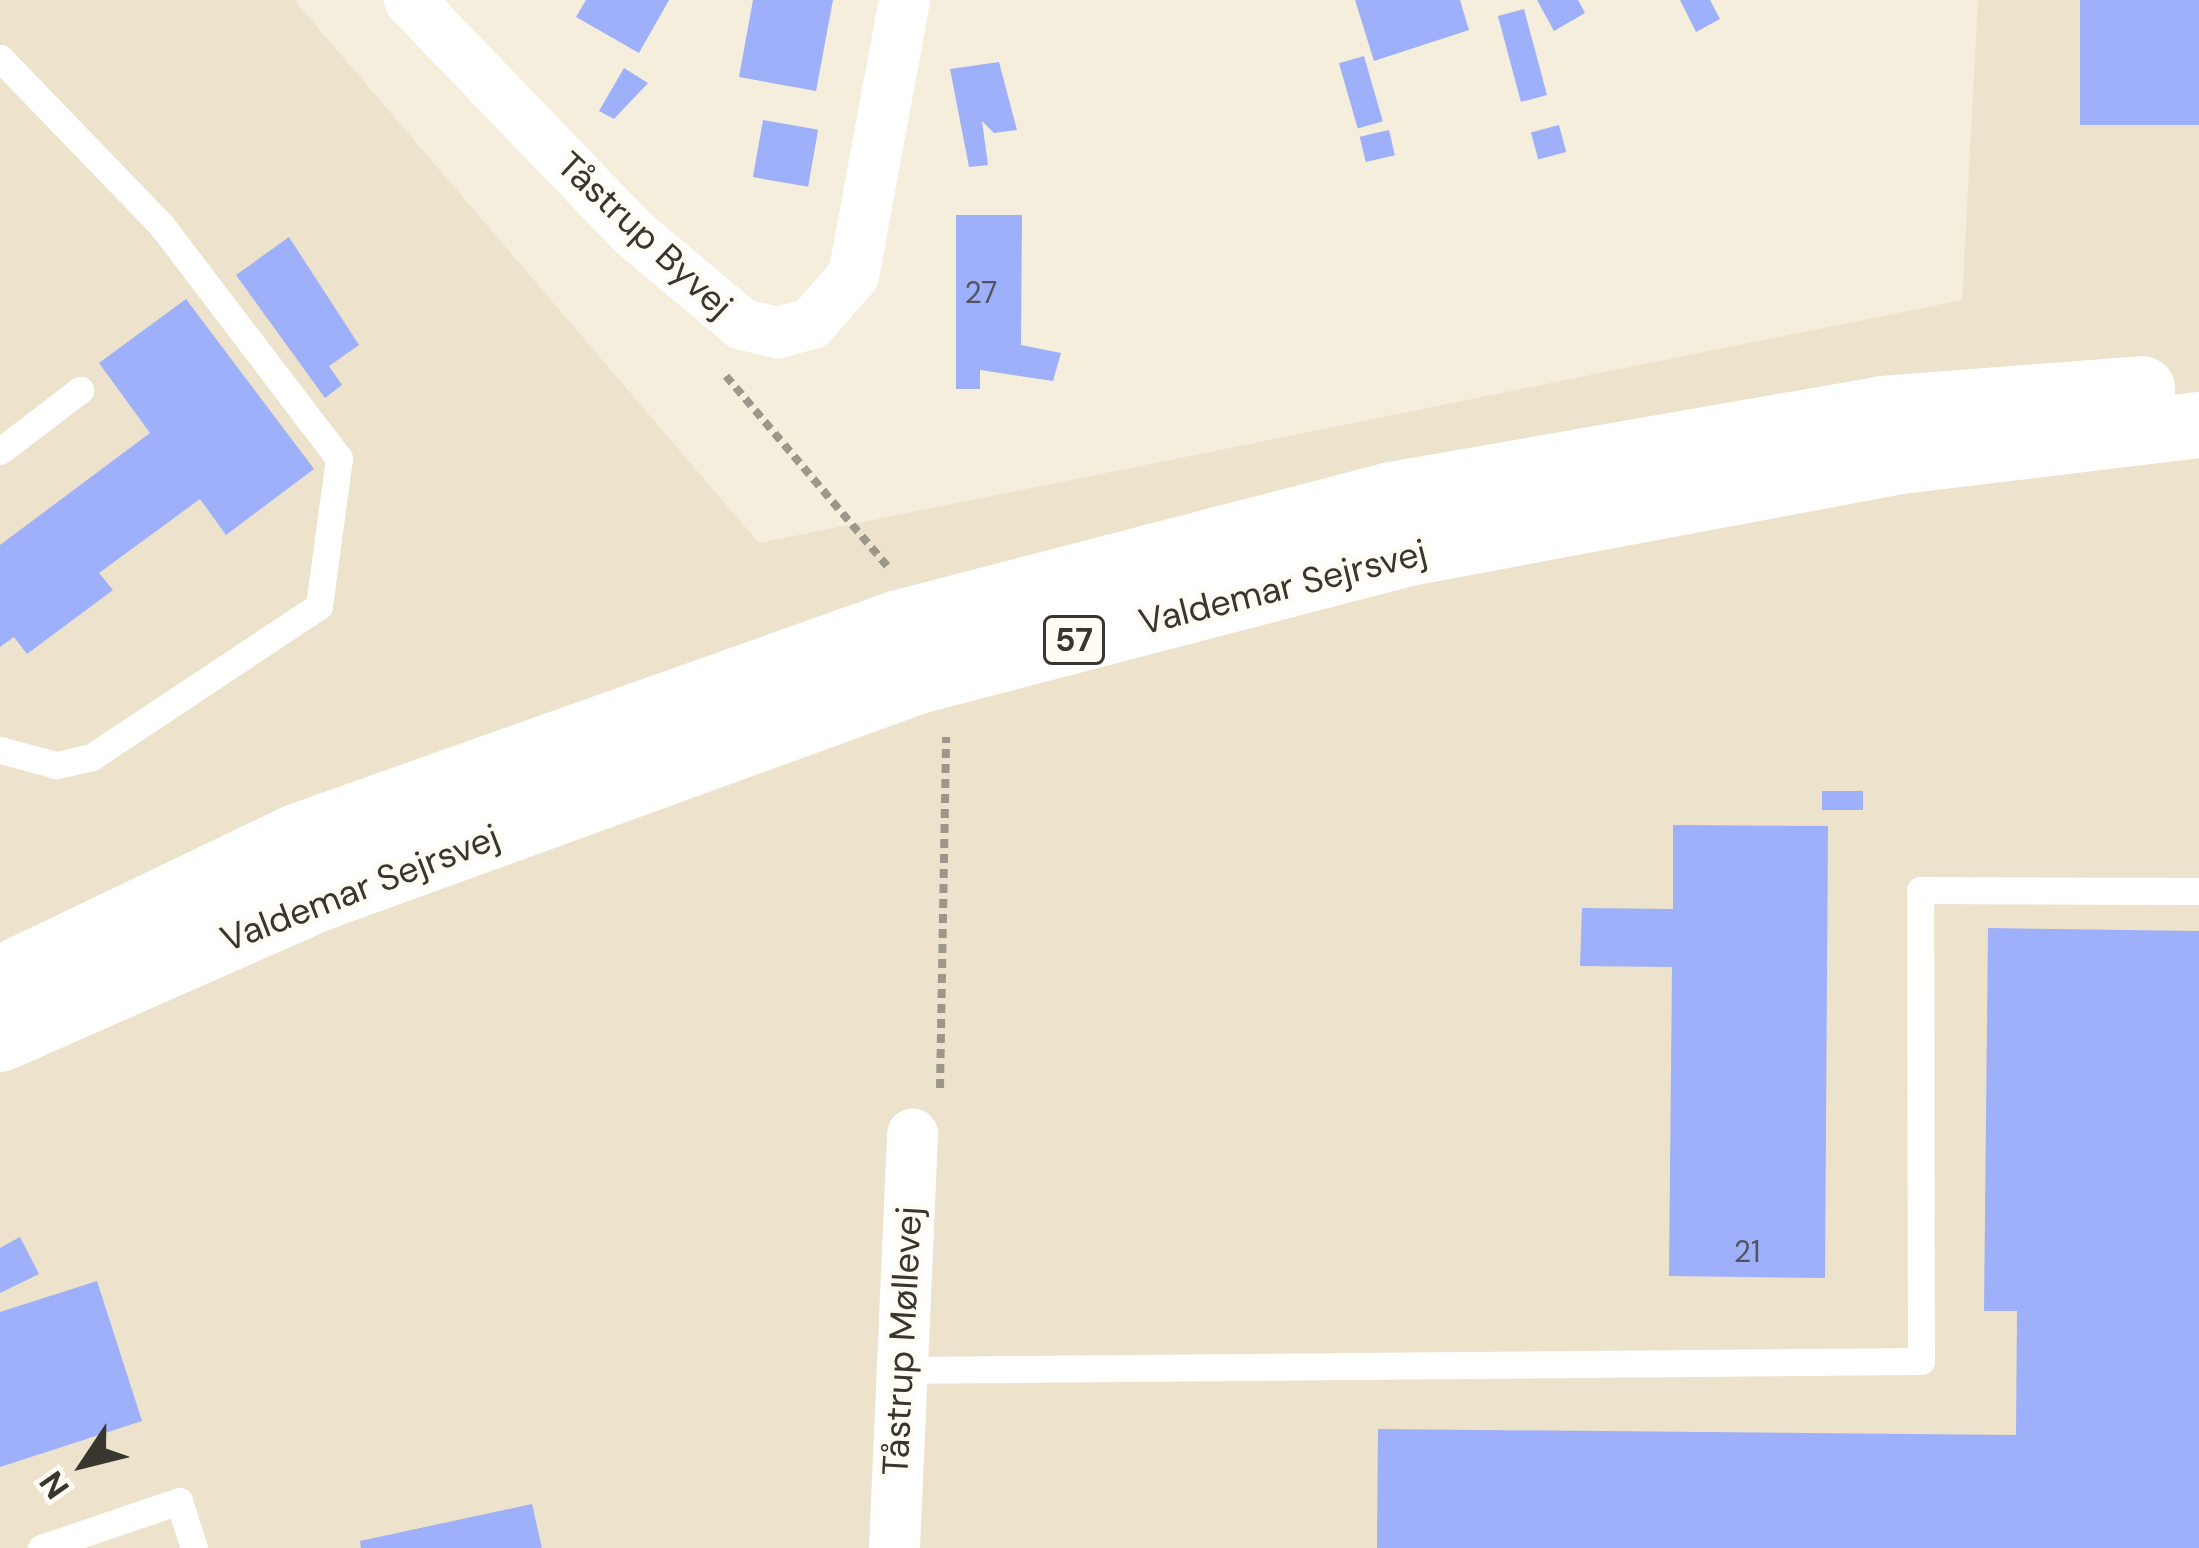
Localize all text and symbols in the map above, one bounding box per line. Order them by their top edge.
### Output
street label: Tåstrup Byvej [549,143,741,327]
house number: 27 [965,275,997,311]
street label: Valdemar Sejrsvej [1135,530,1431,644]
road number: 57 [1041,613,1107,667]
street label: Valdemar Sejrsvej [215,815,505,961]
street label: Tåstrup Møllevej [873,1205,931,1477]
house number: 21 [1734,1234,1760,1270]
north arrow [24,1404,144,1524]
text: N [30,1463,79,1507]

